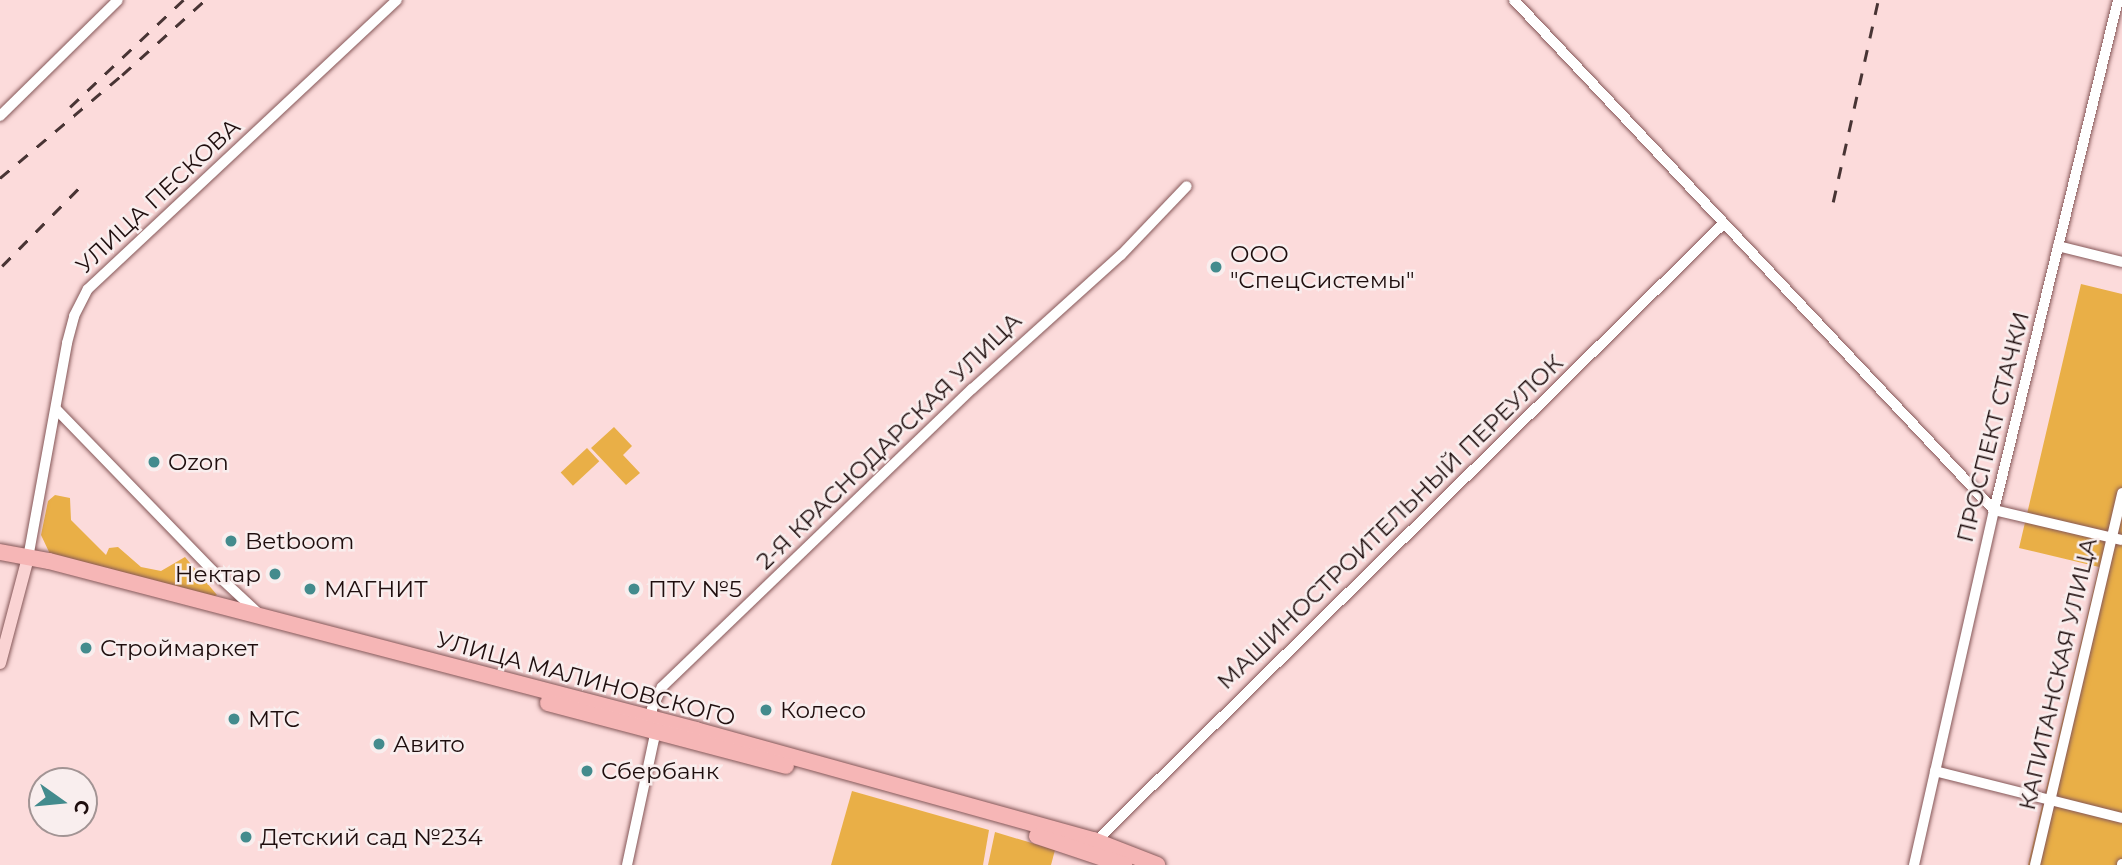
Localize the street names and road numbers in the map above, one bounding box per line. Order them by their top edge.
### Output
street label: УЛИЦА ПЕСКОВА [70,113,246,279]
street label: 2-Я КРАСНОДАРСКАЯ УЛИЦА [751,307,1027,575]
street label: ПРОСПЕКТ СТАЧКИ [1951,309,2035,545]
street label: МАШИНОСТРОИТЕЛЬНЫЙ ПЕРЕУЛОК [1211,349,1569,695]
street label: КАПИТАНСКАЯ УЛИЦА [2013,535,2103,813]
street label: УЛИЦА МАЛИНОВСКОГО [433,626,739,732]

